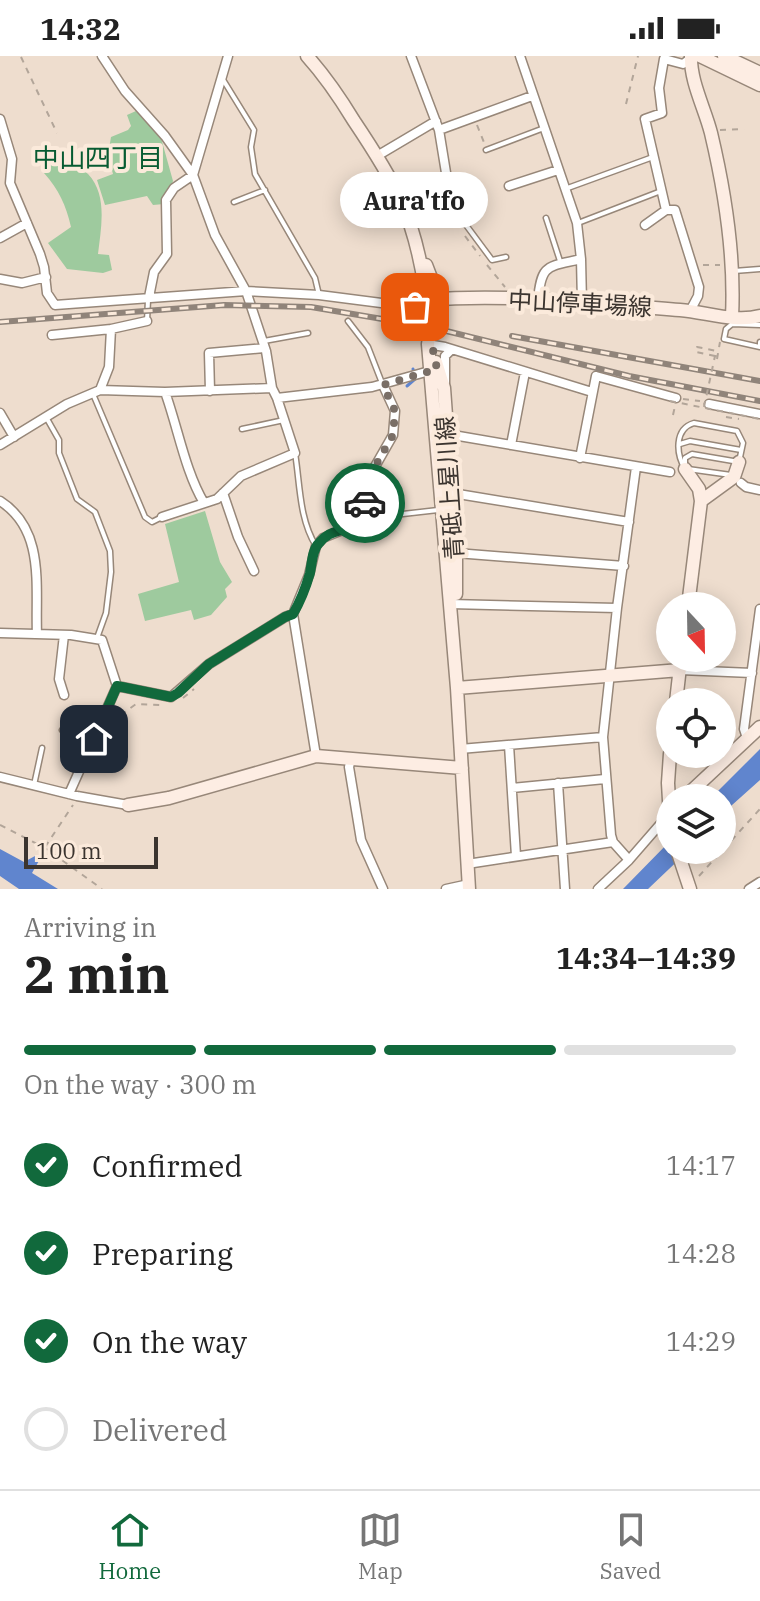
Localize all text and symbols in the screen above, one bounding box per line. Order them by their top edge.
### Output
text: 14:32 [40,9,121,48]
district label: 中山四丁目 [33,140,163,174]
callout: Aura'tfo [341,171,489,227]
text: Aura'tfo [363,183,465,217]
pin [381,273,449,341]
street label: 中山停車場線 [507,283,653,323]
icon: bag [393,285,437,329]
street label: 青砥上星川線 [428,415,470,561]
courier [325,463,405,543]
icon: car [343,481,387,525]
north arrow [656,592,736,672]
map controls [656,592,736,864]
button: locate [656,688,736,768]
pin [60,705,128,773]
icon: home [72,717,116,761]
button: layers [656,784,736,864]
scale bar [24,833,158,869]
text: 100 m [36,836,102,865]
text: Arriving in [24,910,157,944]
text: 14:34–14:39 [556,938,736,977]
text: 2 min [24,940,170,1007]
text: On the way · 300 m [24,1067,257,1101]
icon: check [24,1143,68,1187]
text: Confirmed [92,1146,243,1185]
text: 14:17 [666,1148,736,1182]
icon: check [24,1231,68,1275]
text: Preparing [92,1234,233,1273]
text: 14:28 [666,1236,736,1270]
icon: check [24,1319,68,1363]
text: On the way [92,1322,247,1361]
text: 14:29 [666,1324,736,1358]
text: Delivered [92,1410,227,1449]
tab: Home [99,1508,161,1585]
tab: Map [358,1508,403,1585]
tab: Saved [600,1508,661,1585]

